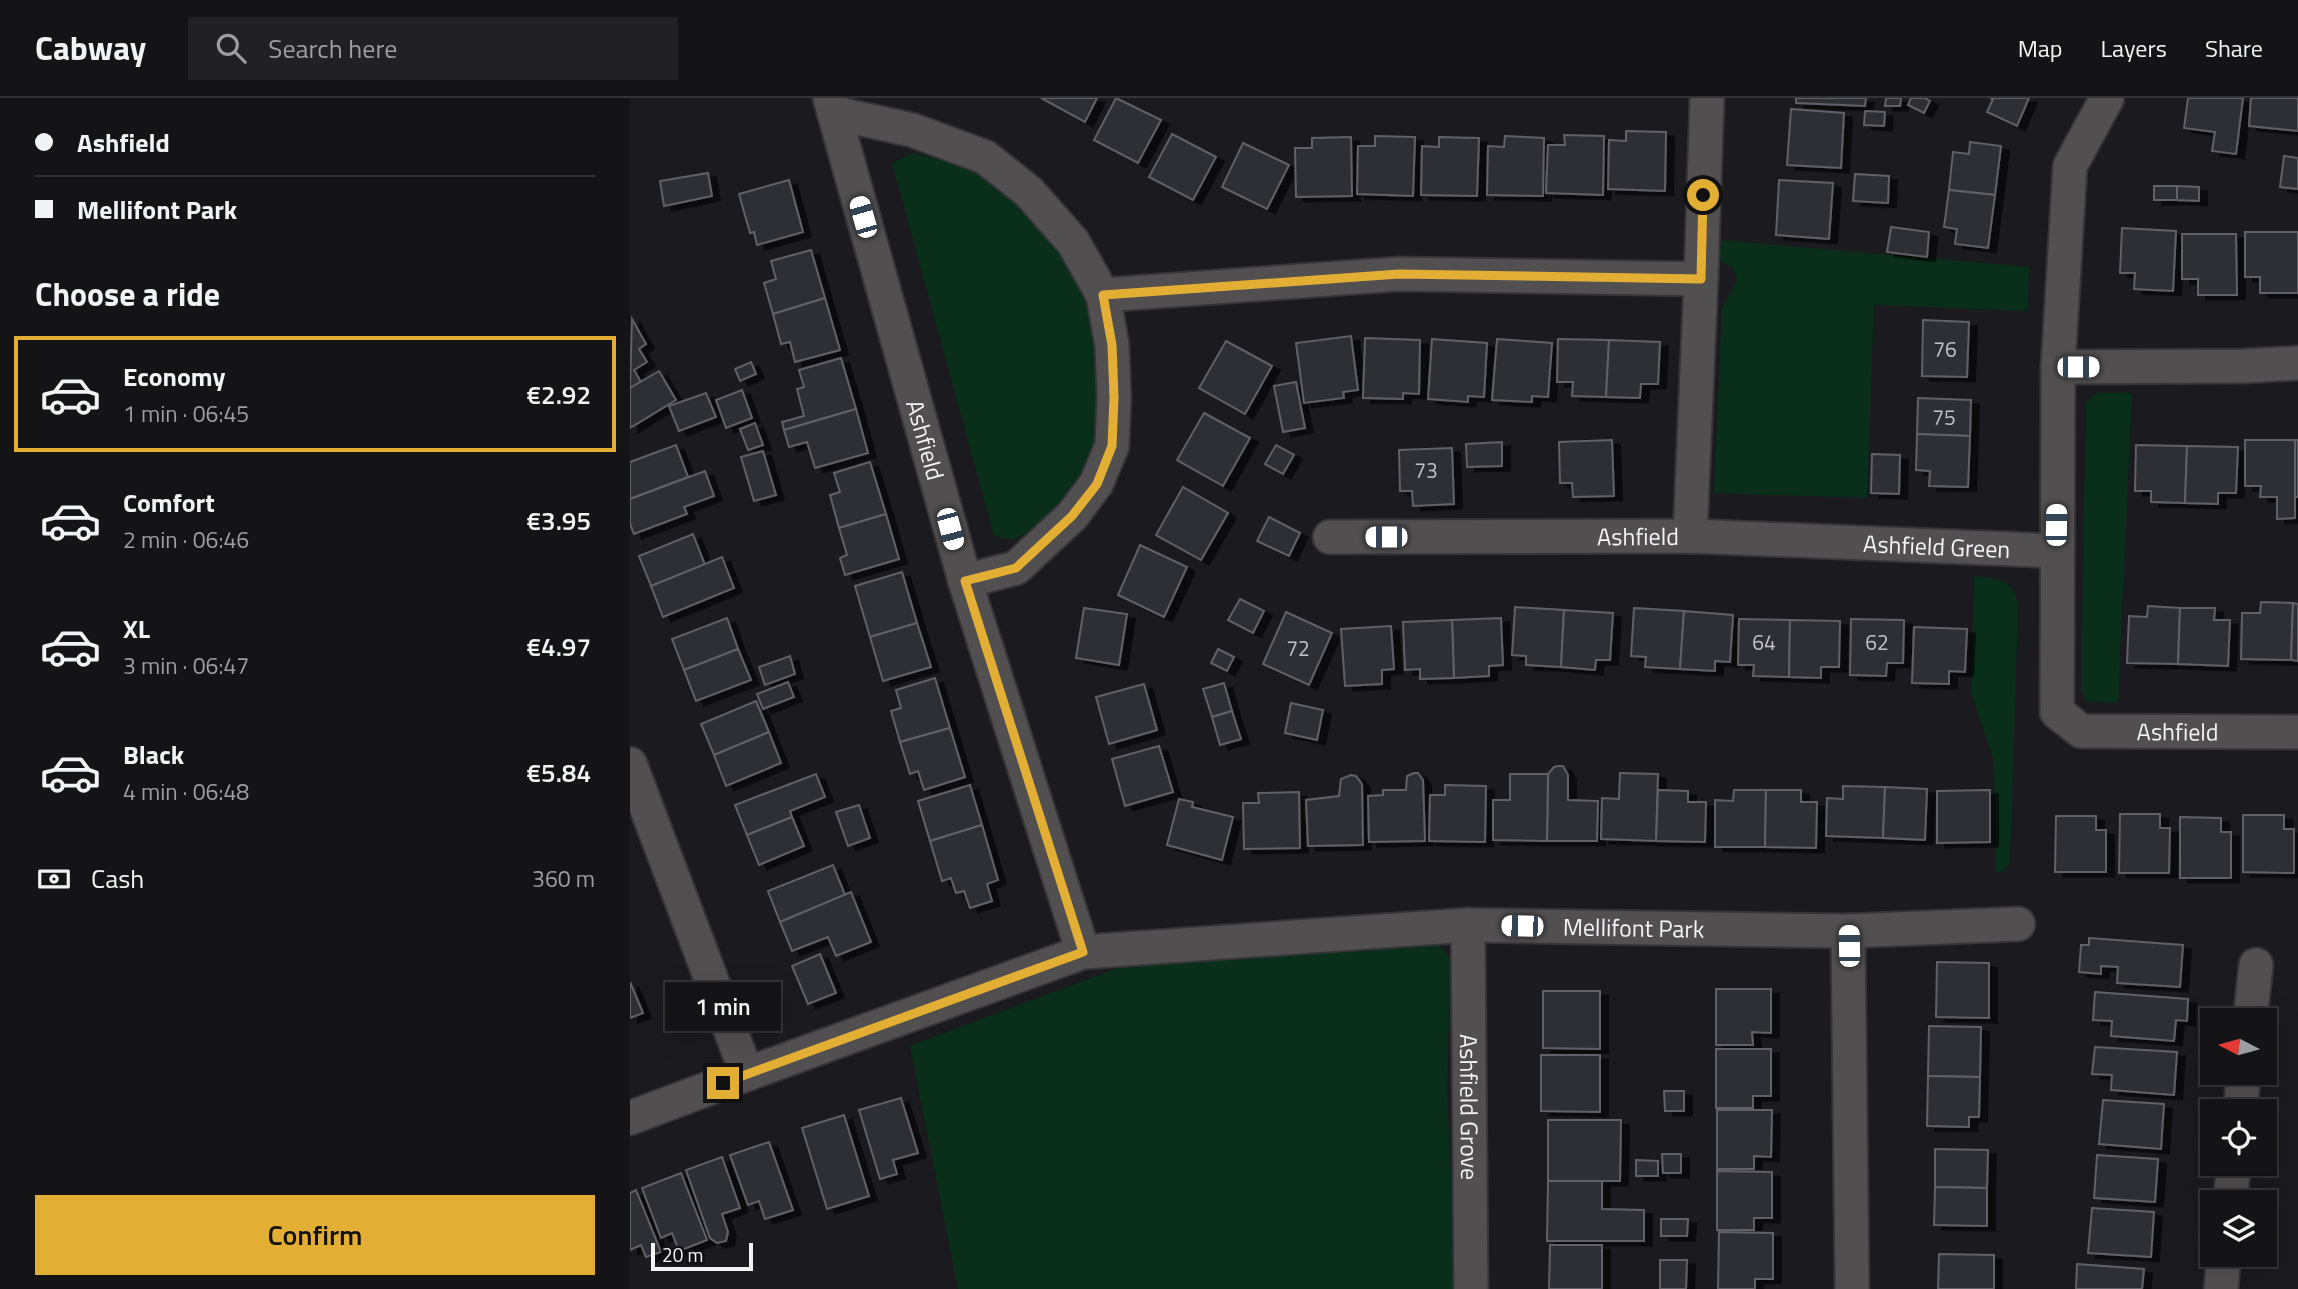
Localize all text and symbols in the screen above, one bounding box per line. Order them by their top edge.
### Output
search box [188,17,678,80]
text: Cabway [35,23,146,73]
icon: search [212,29,250,67]
text: Search here [268,29,397,68]
text: Map [2018,30,2063,66]
text: Layers [2101,30,2167,66]
text: Share [2205,30,2263,66]
text: Ashfield [77,123,170,162]
route start [1687,179,1719,211]
text: Mellifont Park [77,190,237,229]
car [848,194,879,240]
text: Choose a ride [35,270,220,318]
house number: 76 [1933,333,1957,365]
text: Economy [123,357,225,396]
car [2058,357,2100,378]
icon: car [39,363,102,426]
text: €2.92 [527,375,591,414]
text: 1 min · 06:45 [123,396,249,431]
street label: Ashfield [897,396,954,484]
house number: 75 [1932,401,1956,433]
house number: 73 [1414,454,1438,486]
text: Comfort [123,483,215,522]
icon: car [39,489,102,552]
text: €3.95 [527,501,591,540]
car [2046,504,2067,546]
car [935,506,966,552]
street label: Ashfield [1597,518,1679,554]
text: 2 min · 06:46 [123,522,249,557]
street label: Ashfield Green [1862,525,2011,567]
car [1366,527,1408,548]
text: XL [123,609,150,648]
icon: car [39,615,102,678]
house number: 64 [1752,626,1776,658]
house number: 62 [1865,626,1889,658]
text: €4.97 [527,627,591,666]
house number: 72 [1286,632,1310,664]
text: 3 min · 06:47 [123,648,249,683]
street label: Ashfield [2137,713,2219,750]
text: Black [123,735,184,774]
icon: car [39,741,102,804]
text: €5.84 [527,753,591,792]
text: 4 min · 06:48 [123,774,249,809]
text: Cash [91,859,144,898]
icon: cash [35,860,73,898]
text: 360 m [532,861,595,896]
street label: Mellifont Park [1563,908,1705,947]
car [1501,915,1544,937]
car [1839,925,1860,967]
callout: 1 min [665,982,781,1030]
text: 1 min [695,989,751,1024]
north arrow [2200,1008,2277,1085]
map controls [2200,1008,2277,1267]
street label: Ashfield Grove [1451,1034,1488,1180]
route end [707,1067,739,1099]
button: locate [2200,1099,2277,1176]
button: layers [2200,1190,2277,1267]
button: Confirm [35,1195,595,1275]
scale bar [651,1240,752,1272]
text: 20 m [662,1240,703,1269]

